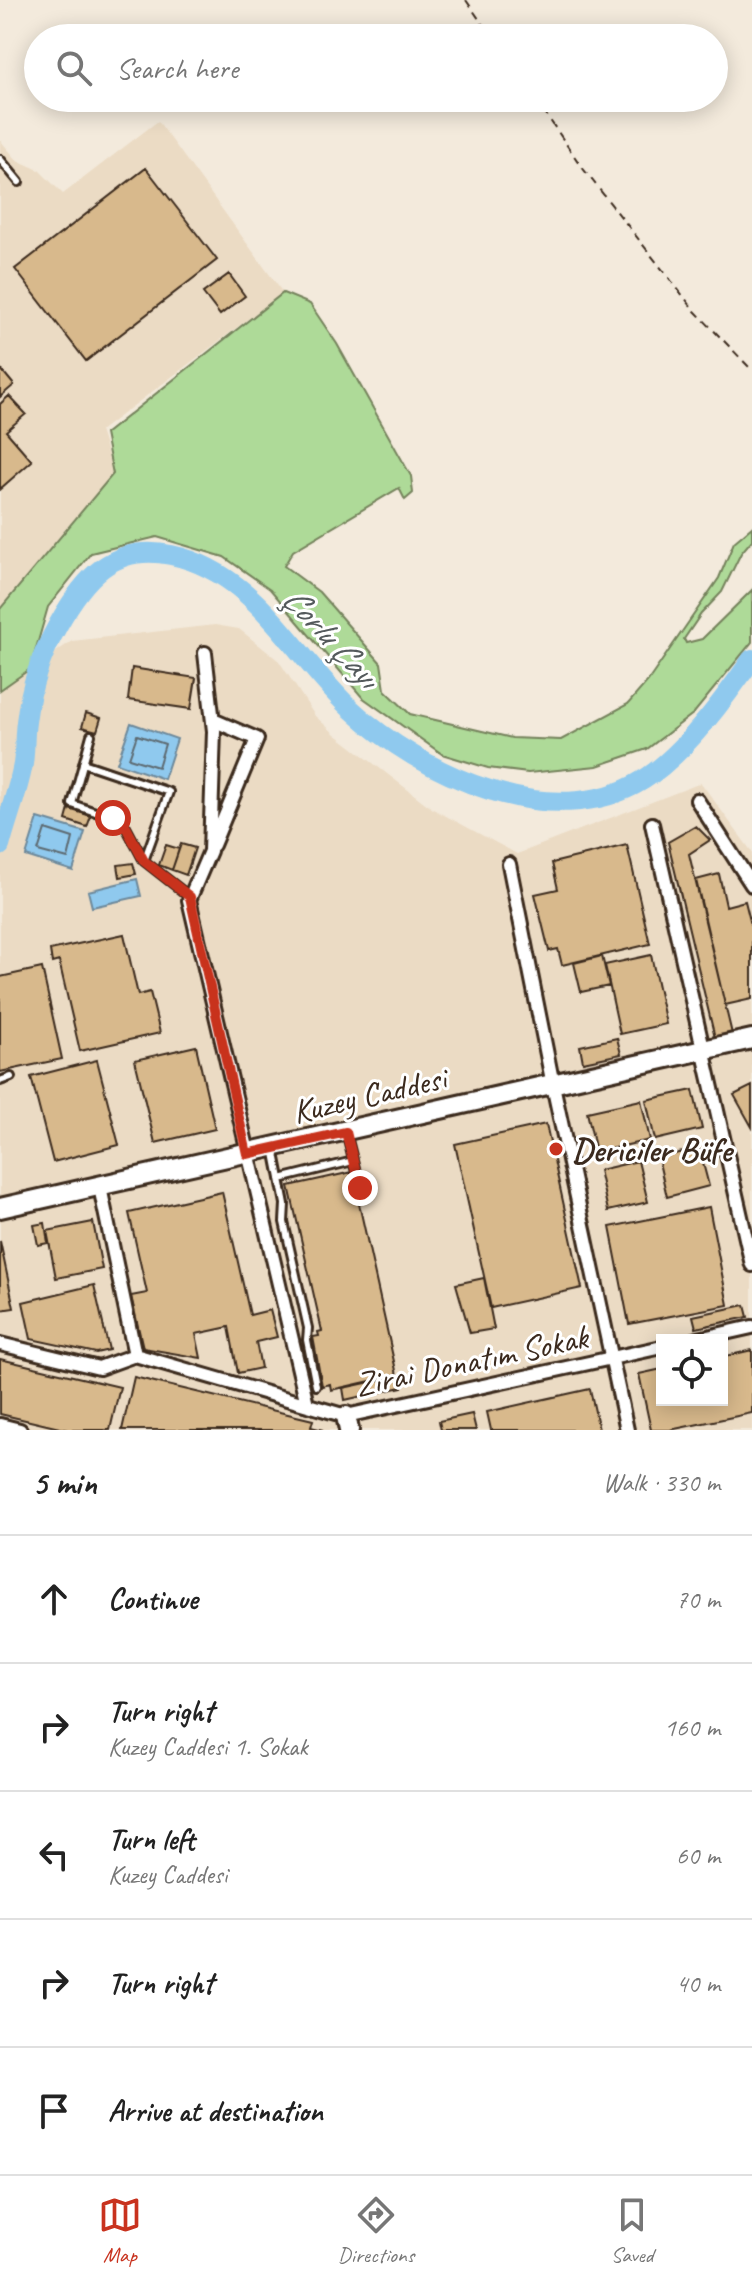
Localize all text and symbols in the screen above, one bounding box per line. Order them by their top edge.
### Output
search box [24,24,728,112]
icon: search [52,46,96,90]
text: Search here [116,49,238,87]
water label: Çorlu Çayı [273,576,393,700]
route start [95,800,131,836]
street label: Kuzey Caddesi [288,1055,454,1133]
place label: Dericiler Büfe [572,1128,735,1171]
marker: Dericiler Büfe [547,1140,565,1158]
route end [342,1170,378,1206]
street label: Zirai Donatım Sokak [351,1314,594,1406]
map controls [656,1334,728,1406]
button: locate [656,1334,728,1406]
text: 5 min [32,1461,97,1504]
text: Walk · 330 m [603,1466,720,1499]
icon: ahead [32,1577,76,1621]
text: Continue [108,1580,198,1618]
text: 70 m [676,1583,720,1616]
text: Turn right [108,1692,213,1730]
icon: right [32,1705,76,1749]
text: 160 m [664,1711,720,1744]
text: Kuzey Caddesi 1. Sokak [108,1730,308,1763]
text: Turn left [108,1820,195,1858]
icon: left [32,1833,76,1877]
text: 60 m [676,1839,720,1872]
text: Kuzey Caddesi [108,1858,227,1891]
icon: right [32,1961,76,2005]
text: Turn right [108,1964,213,2002]
text: 40 m [676,1967,720,2000]
icon: arrive [32,2089,76,2133]
text: Arrive at destination [108,2092,323,2130]
tab: Map [98,2193,142,2269]
tab: Directions [338,2193,414,2269]
tab: Saved [610,2193,654,2269]

